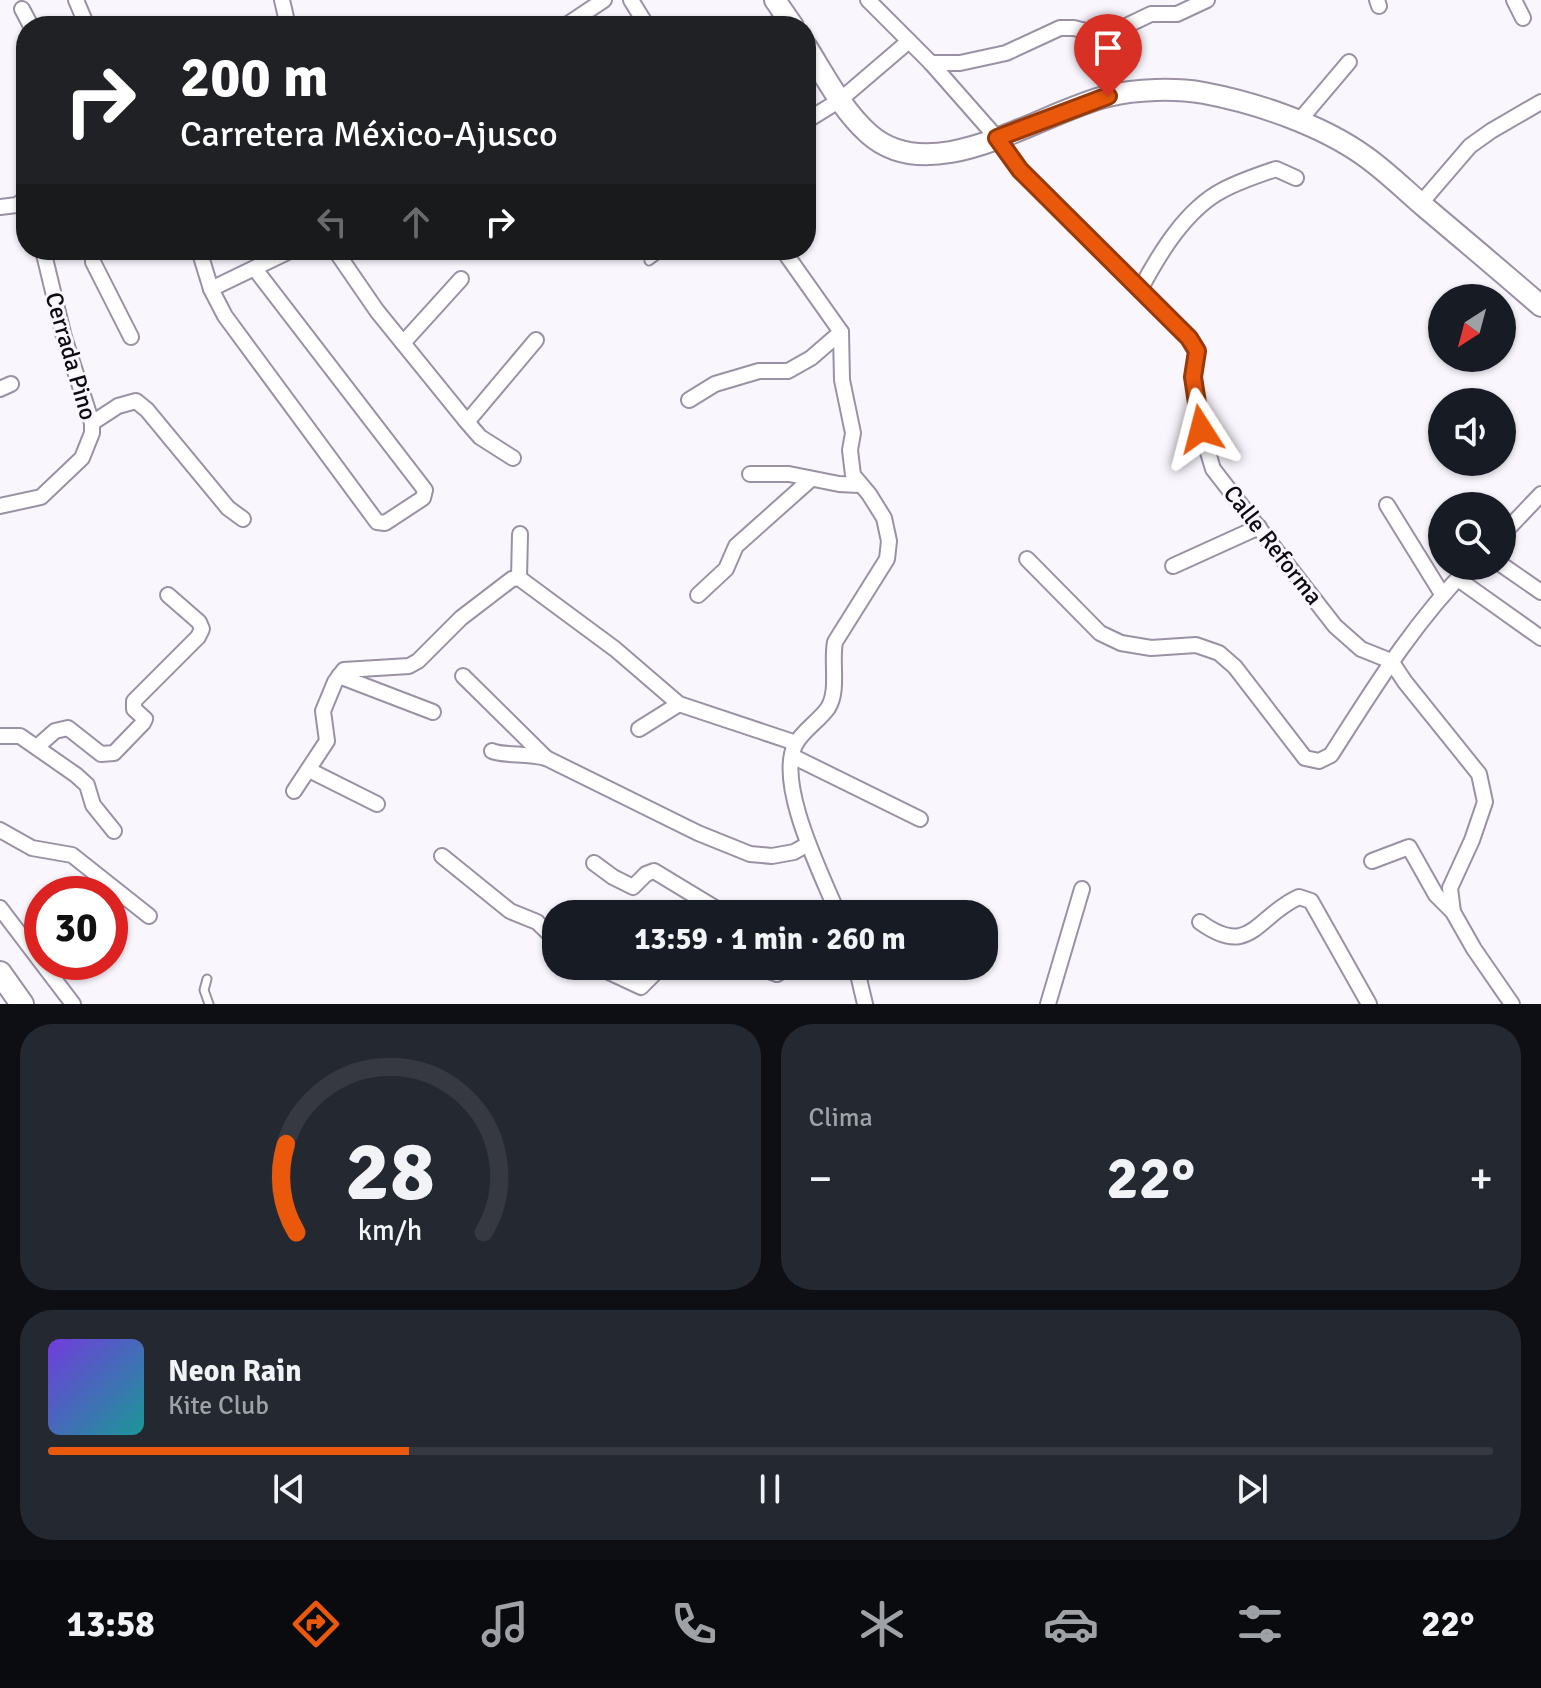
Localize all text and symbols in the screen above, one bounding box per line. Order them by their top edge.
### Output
pin [1074,14.0,1142,96]
icon: arrive [1086,26,1130,70]
text: 200 m [180,43,328,112]
icon: right [48,48,152,152]
text: Carretera México-Ajusco [180,112,558,157]
icon: left [310,200,354,244]
icon: ahead [394,200,438,244]
icon: right [478,200,522,244]
north arrow [1428,284,1516,372]
map controls [1428,284,1516,580]
street label: Cerrada Pino [38,289,104,423]
position arrow [1159,387,1243,471]
button: sound [1428,388,1516,476]
street label: Calle Reforma [1217,479,1329,611]
button: search [1428,492,1516,580]
speed limit sign: 30 [24,876,128,980]
text: 13:59 · 1 min · 260 m [634,921,906,958]
text: Clima [809,1102,873,1134]
text: 28 [345,1121,435,1223]
text: 22° [1106,1142,1195,1216]
text: − [809,1152,832,1206]
text: + [1469,1152,1493,1206]
text: km/h [358,1213,423,1248]
text: Neon Rain [168,1353,302,1390]
text: Kite Club [168,1390,269,1422]
icon: previous [267,1467,311,1511]
icon: pause [748,1467,792,1511]
icon: next [1230,1467,1274,1511]
icon: directions [288,1596,344,1652]
icon: music [477,1596,533,1652]
icon: phone [666,1596,722,1652]
icon: climate [854,1596,910,1652]
icon: car [1043,1596,1099,1652]
icon: filters [1232,1596,1288,1652]
text: 13:58 [66,1602,155,1647]
text: 22° [1421,1602,1474,1647]

